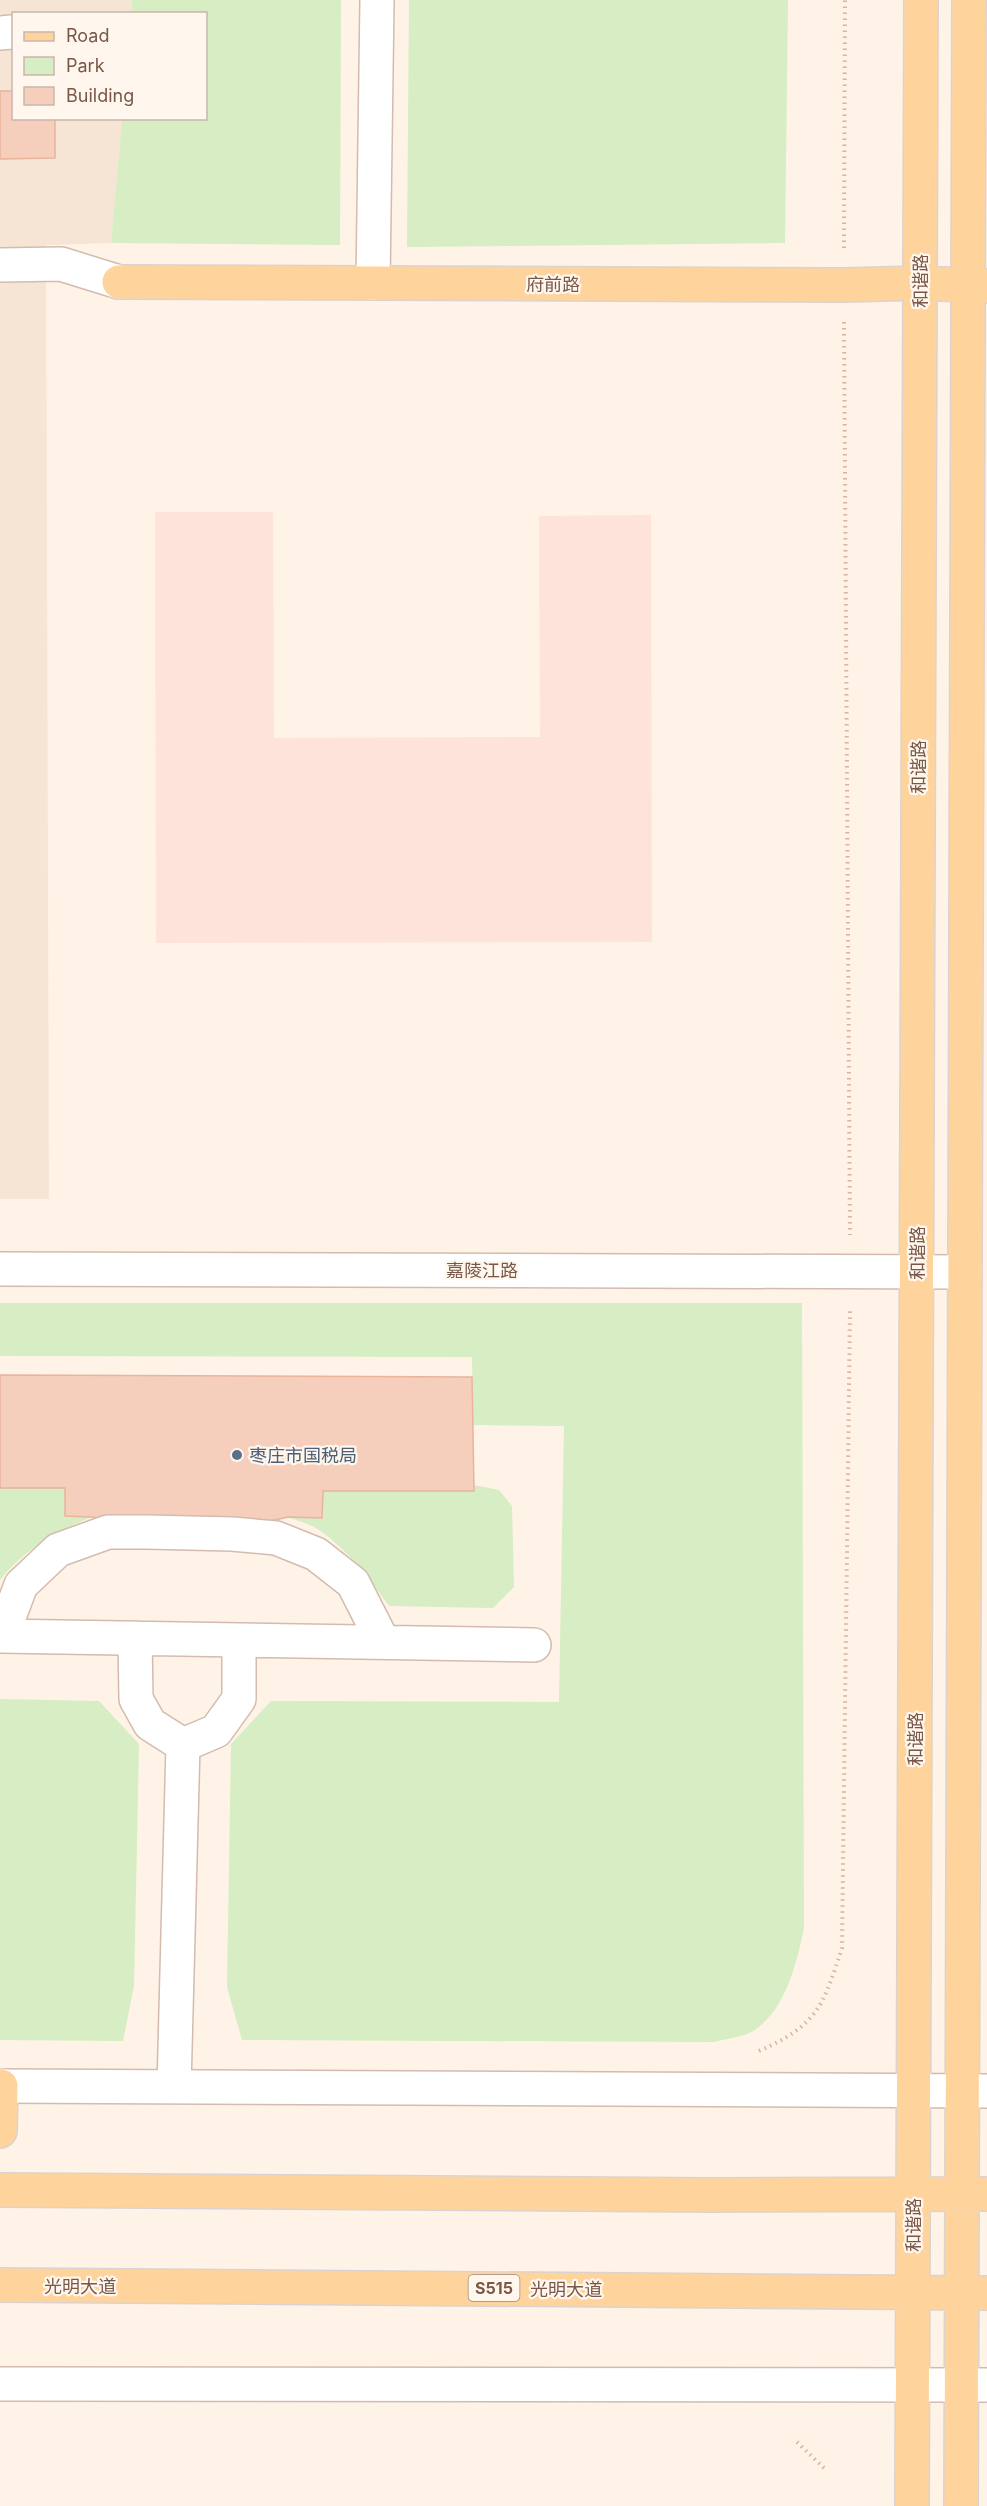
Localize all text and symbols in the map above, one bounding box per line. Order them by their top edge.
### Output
legend [12,12,207,120]
text: Road [66,25,109,46]
text: Park [66,55,105,76]
text: Building [66,85,134,106]
street label: 和谐路 [910,254,931,308]
street label: 府前路 [526,274,580,295]
street label: 和谐路 [908,740,929,794]
street label: 和谐路 [907,1226,928,1280]
street label: 嘉陵江路 [446,1260,518,1281]
place label: 枣庄市国税局 [249,1445,357,1466]
marker: 枣庄市国税局 [230,1448,244,1462]
street label: 和谐路 [905,1712,926,1766]
street label: 和谐路 [903,2198,924,2252]
road number: S515 [468,2275,520,2301]
street label: 光明大道 [44,2276,116,2297]
street label: 光明大道 [530,2279,602,2300]

